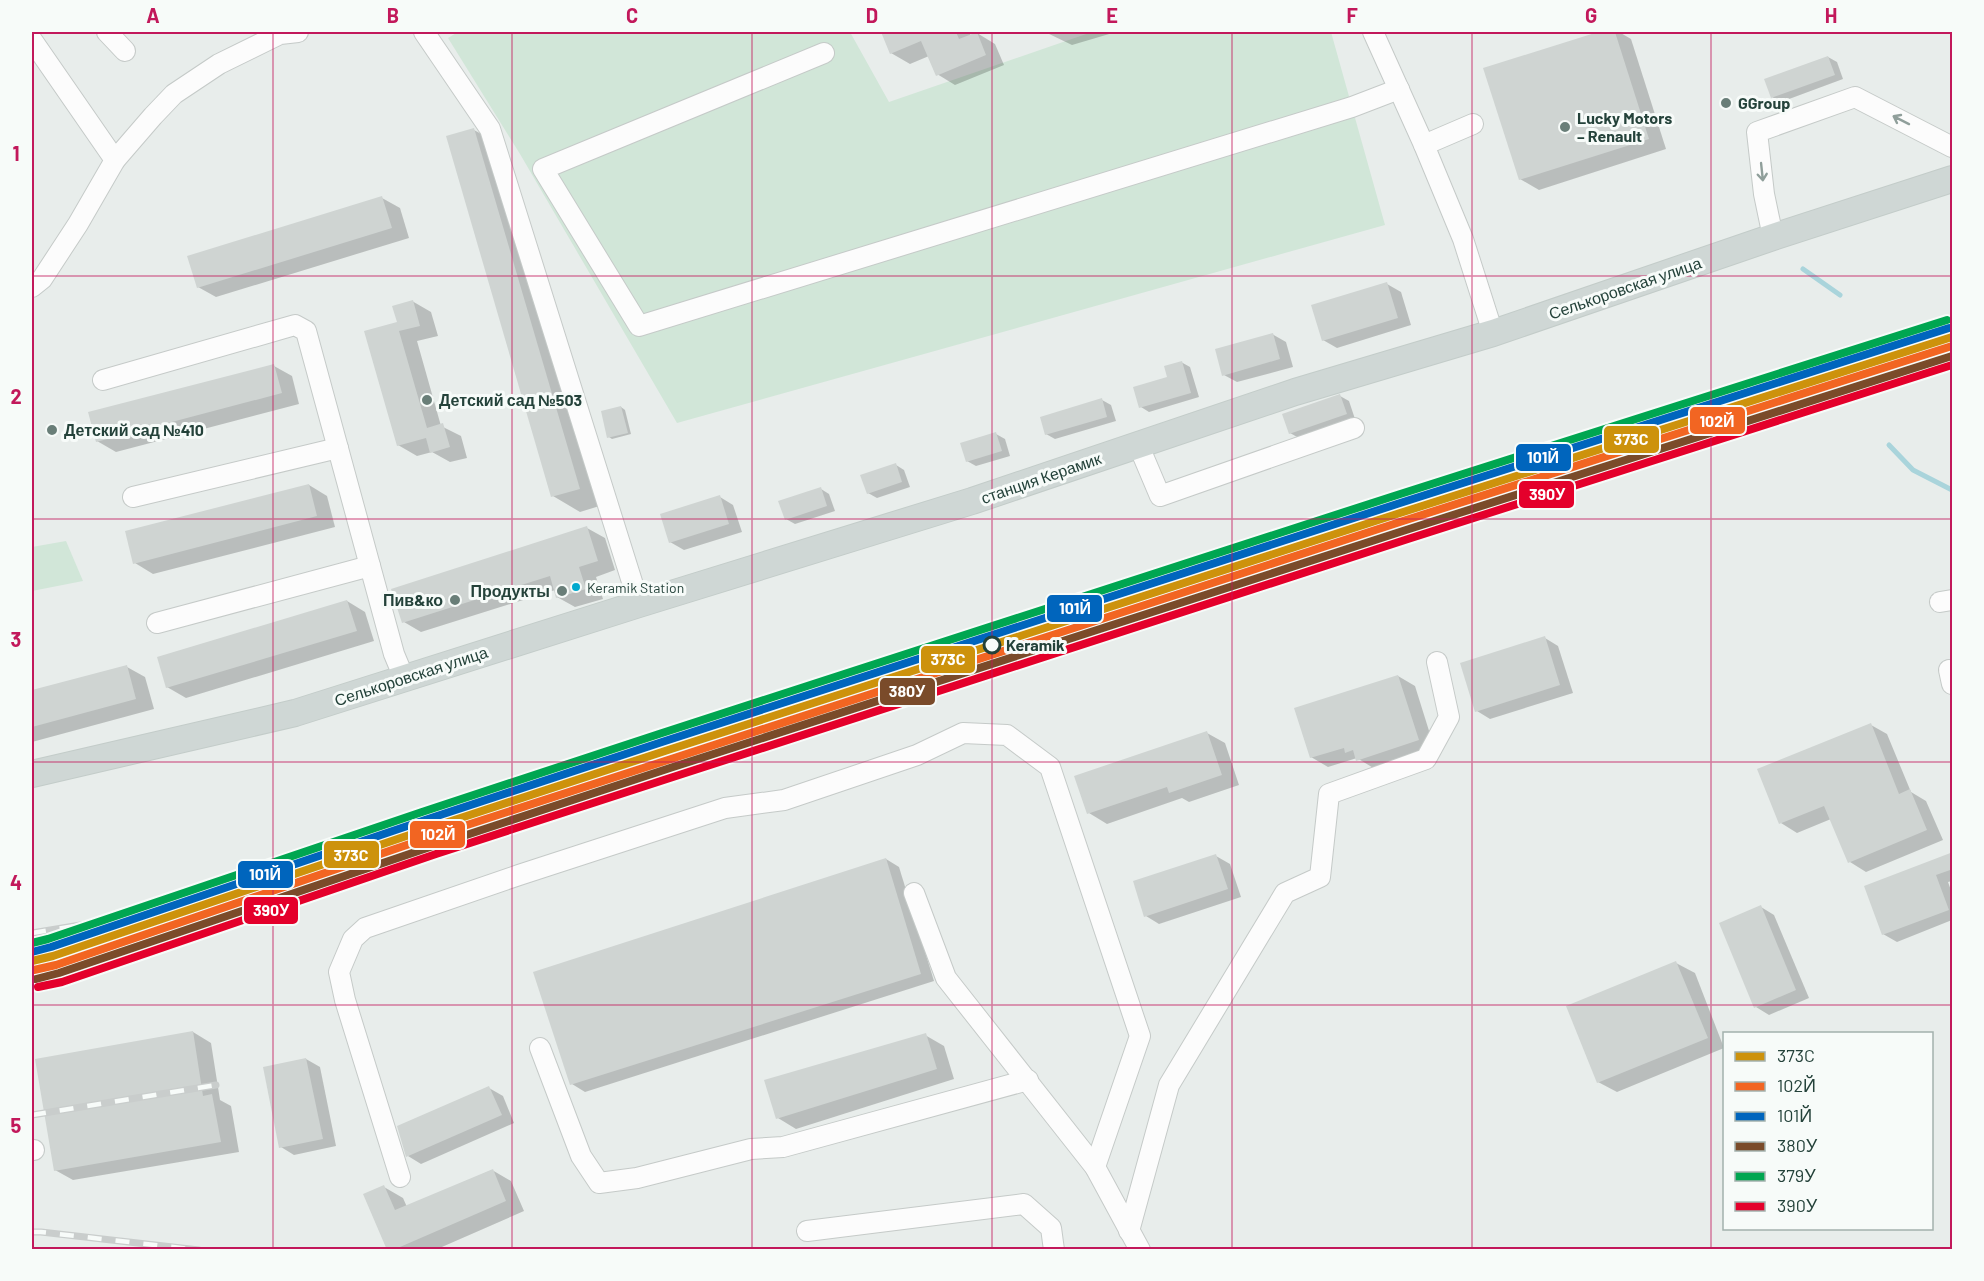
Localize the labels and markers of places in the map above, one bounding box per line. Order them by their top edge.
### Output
place label: GGroup [1738,93,1790,112]
marker: GGroup [1719,96,1733,110]
place label: Lucky Motors – Renault [1577,108,1672,145]
marker: Lucky Motors – Renault [1558,120,1572,134]
place label: Детский сад №503 [439,390,582,409]
marker: Детский сад №503 [420,393,434,407]
place label: Детский сад №410 [64,420,204,439]
marker: Детский сад №410 [45,423,59,437]
place label: Keramik Station [587,579,684,596]
place label: Продукты [470,581,550,600]
marker: Keramik Station [570,581,582,593]
marker: Продукты [555,584,569,598]
place label: Пив&ко [383,590,443,609]
marker: Пив&ко [448,593,462,607]
place label: Keramik [1006,635,1065,654]
marker: Keramik [983,636,1001,654]

